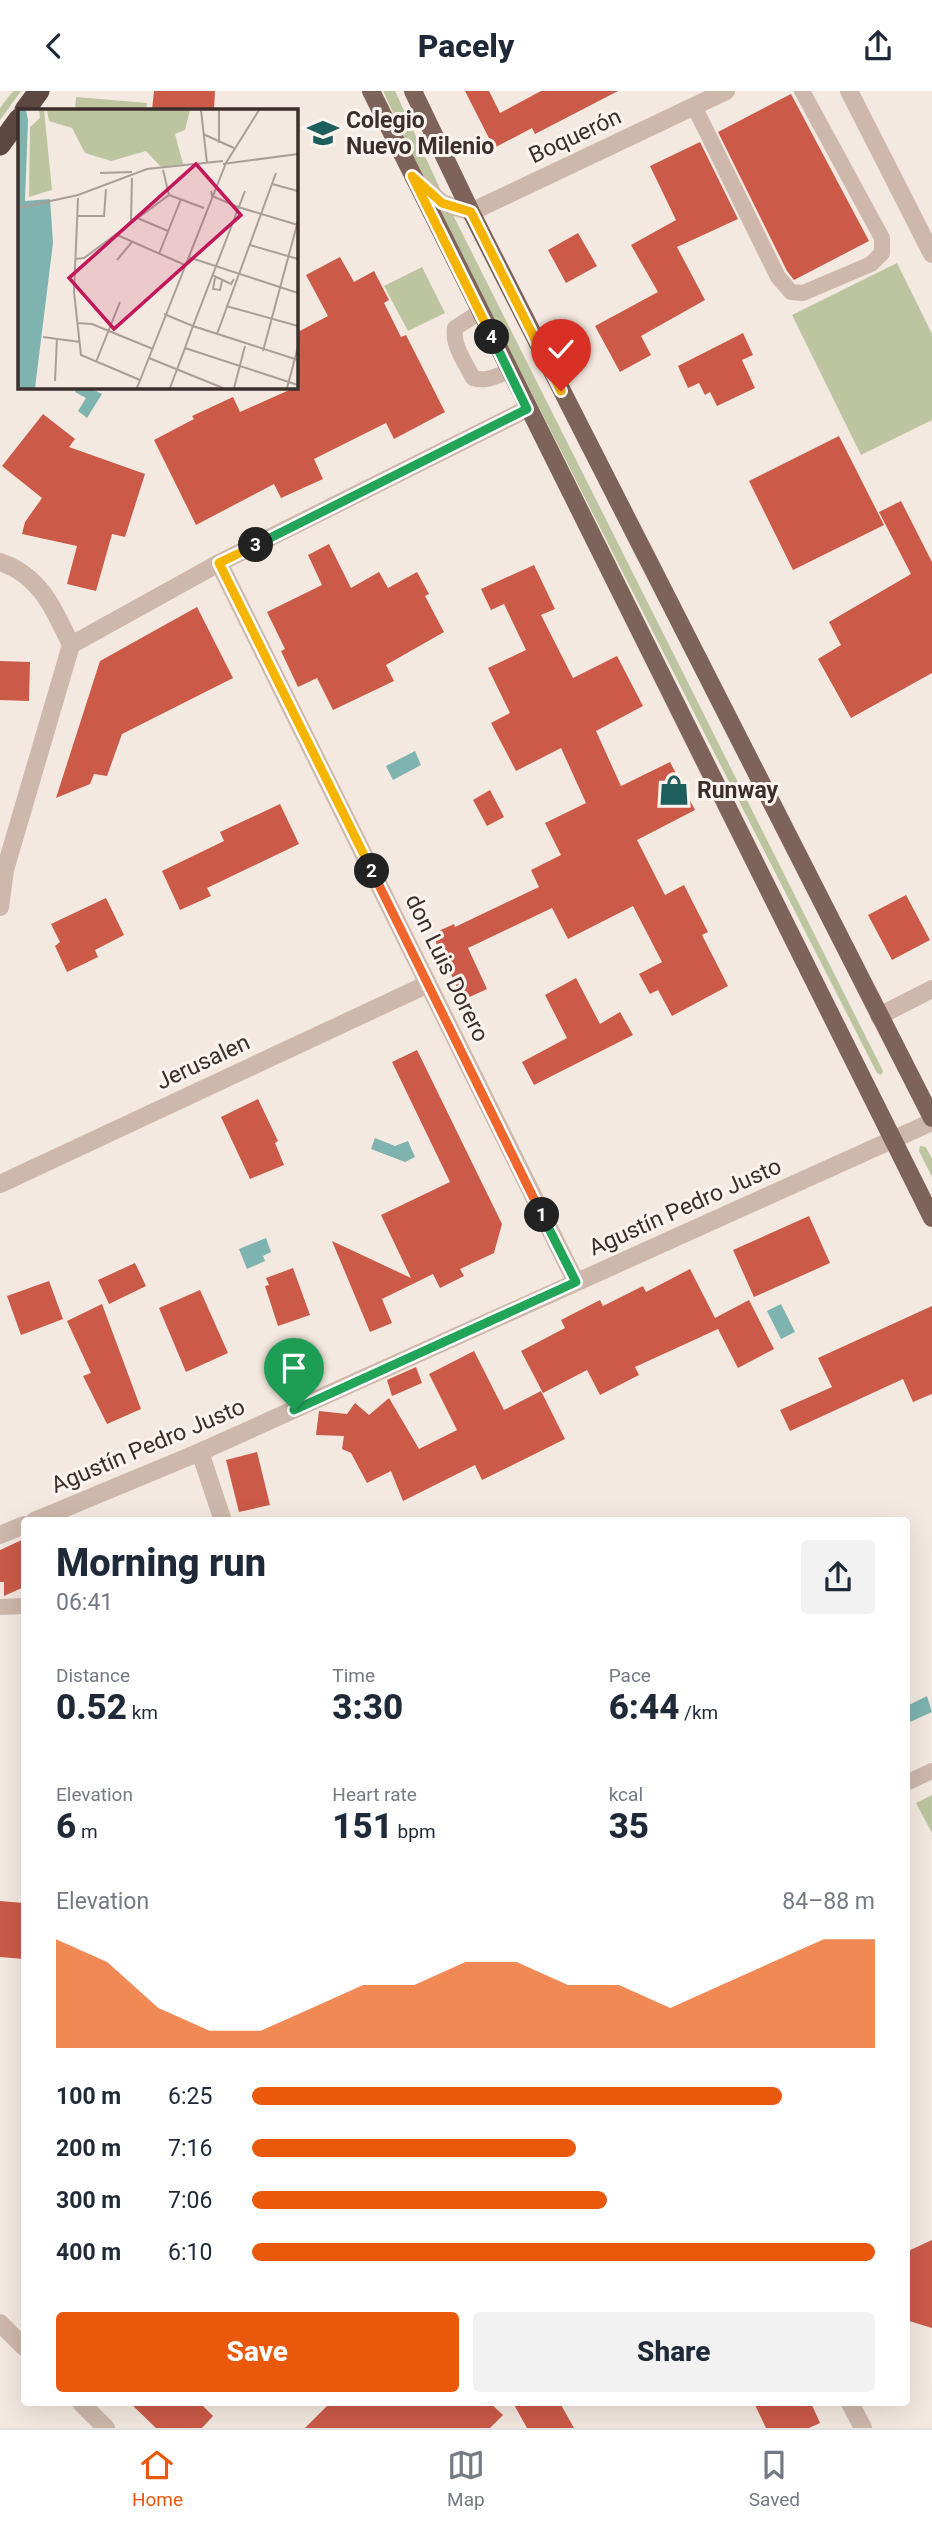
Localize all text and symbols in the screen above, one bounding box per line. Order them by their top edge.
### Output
icon: back [35,27,73,65]
text: Pacely [418,27,514,65]
icon: share [859,27,897,65]
street label: Boquerón [525,103,625,169]
place label: Colegio Nuevo Milenio [346,107,494,160]
inset map [18,109,298,389]
school or university icon: Colegio Nuevo Milenio [306,116,340,150]
pin [531,319,591,391]
pin: 4 [475,320,510,355]
text: 4 [486,325,497,348]
icon: check [542,330,580,368]
pin: 3 [238,527,274,563]
text: 3 [250,533,261,556]
shop icon: Runway [657,773,691,807]
place label: Runway [697,777,779,804]
pin: 2 [354,853,390,889]
text: 2 [366,859,377,882]
street label: don Luis Dorero [400,890,494,1046]
street label: Jerusalen [152,1029,254,1095]
street label: Agustín Pedro Justo [585,1152,785,1262]
pin: 1 [524,1197,560,1233]
text: 1 [536,1203,547,1226]
pin [264,1338,324,1410]
icon: arrive [275,1349,313,1387]
street label: Agustín Pedro Justo [47,1393,249,1499]
button: share [801,1540,875,1614]
text: Morning run [56,1541,266,1585]
text: 06:41 [56,1589,113,1616]
text: Distance [56,1664,130,1687]
text: Time [332,1664,375,1687]
text: Pace [609,1664,651,1687]
text: 0.52 [56,1687,127,1728]
text: 3:30 [332,1687,403,1728]
text: 6:44 [609,1687,679,1728]
text: km [127,1701,158,1724]
text: /km [679,1701,718,1724]
text: Elevation [56,1783,133,1806]
text: Heart rate [332,1783,417,1806]
text: kcal [609,1783,643,1806]
text: 6 [56,1806,76,1847]
text: 151 [332,1806,393,1847]
text: 35 [609,1806,649,1847]
text: m [76,1820,98,1843]
text: bpm [393,1820,436,1843]
text: Elevation [56,1888,149,1915]
text: 84–88 m [782,1888,875,1915]
text: 100 m [56,2083,121,2110]
text: 6:25 [168,2083,212,2110]
text: 200 m [56,2135,121,2162]
text: 7:16 [168,2135,212,2162]
text: 300 m [56,2187,121,2214]
text: 7:06 [168,2187,212,2214]
text: 400 m [56,2239,121,2266]
text: 6:10 [168,2239,212,2266]
button: Save [56,2312,459,2392]
button: Share [473,2312,875,2392]
tab: Home [132,2446,183,2511]
tab: Map [447,2446,485,2511]
tab: Saved [749,2446,800,2511]

